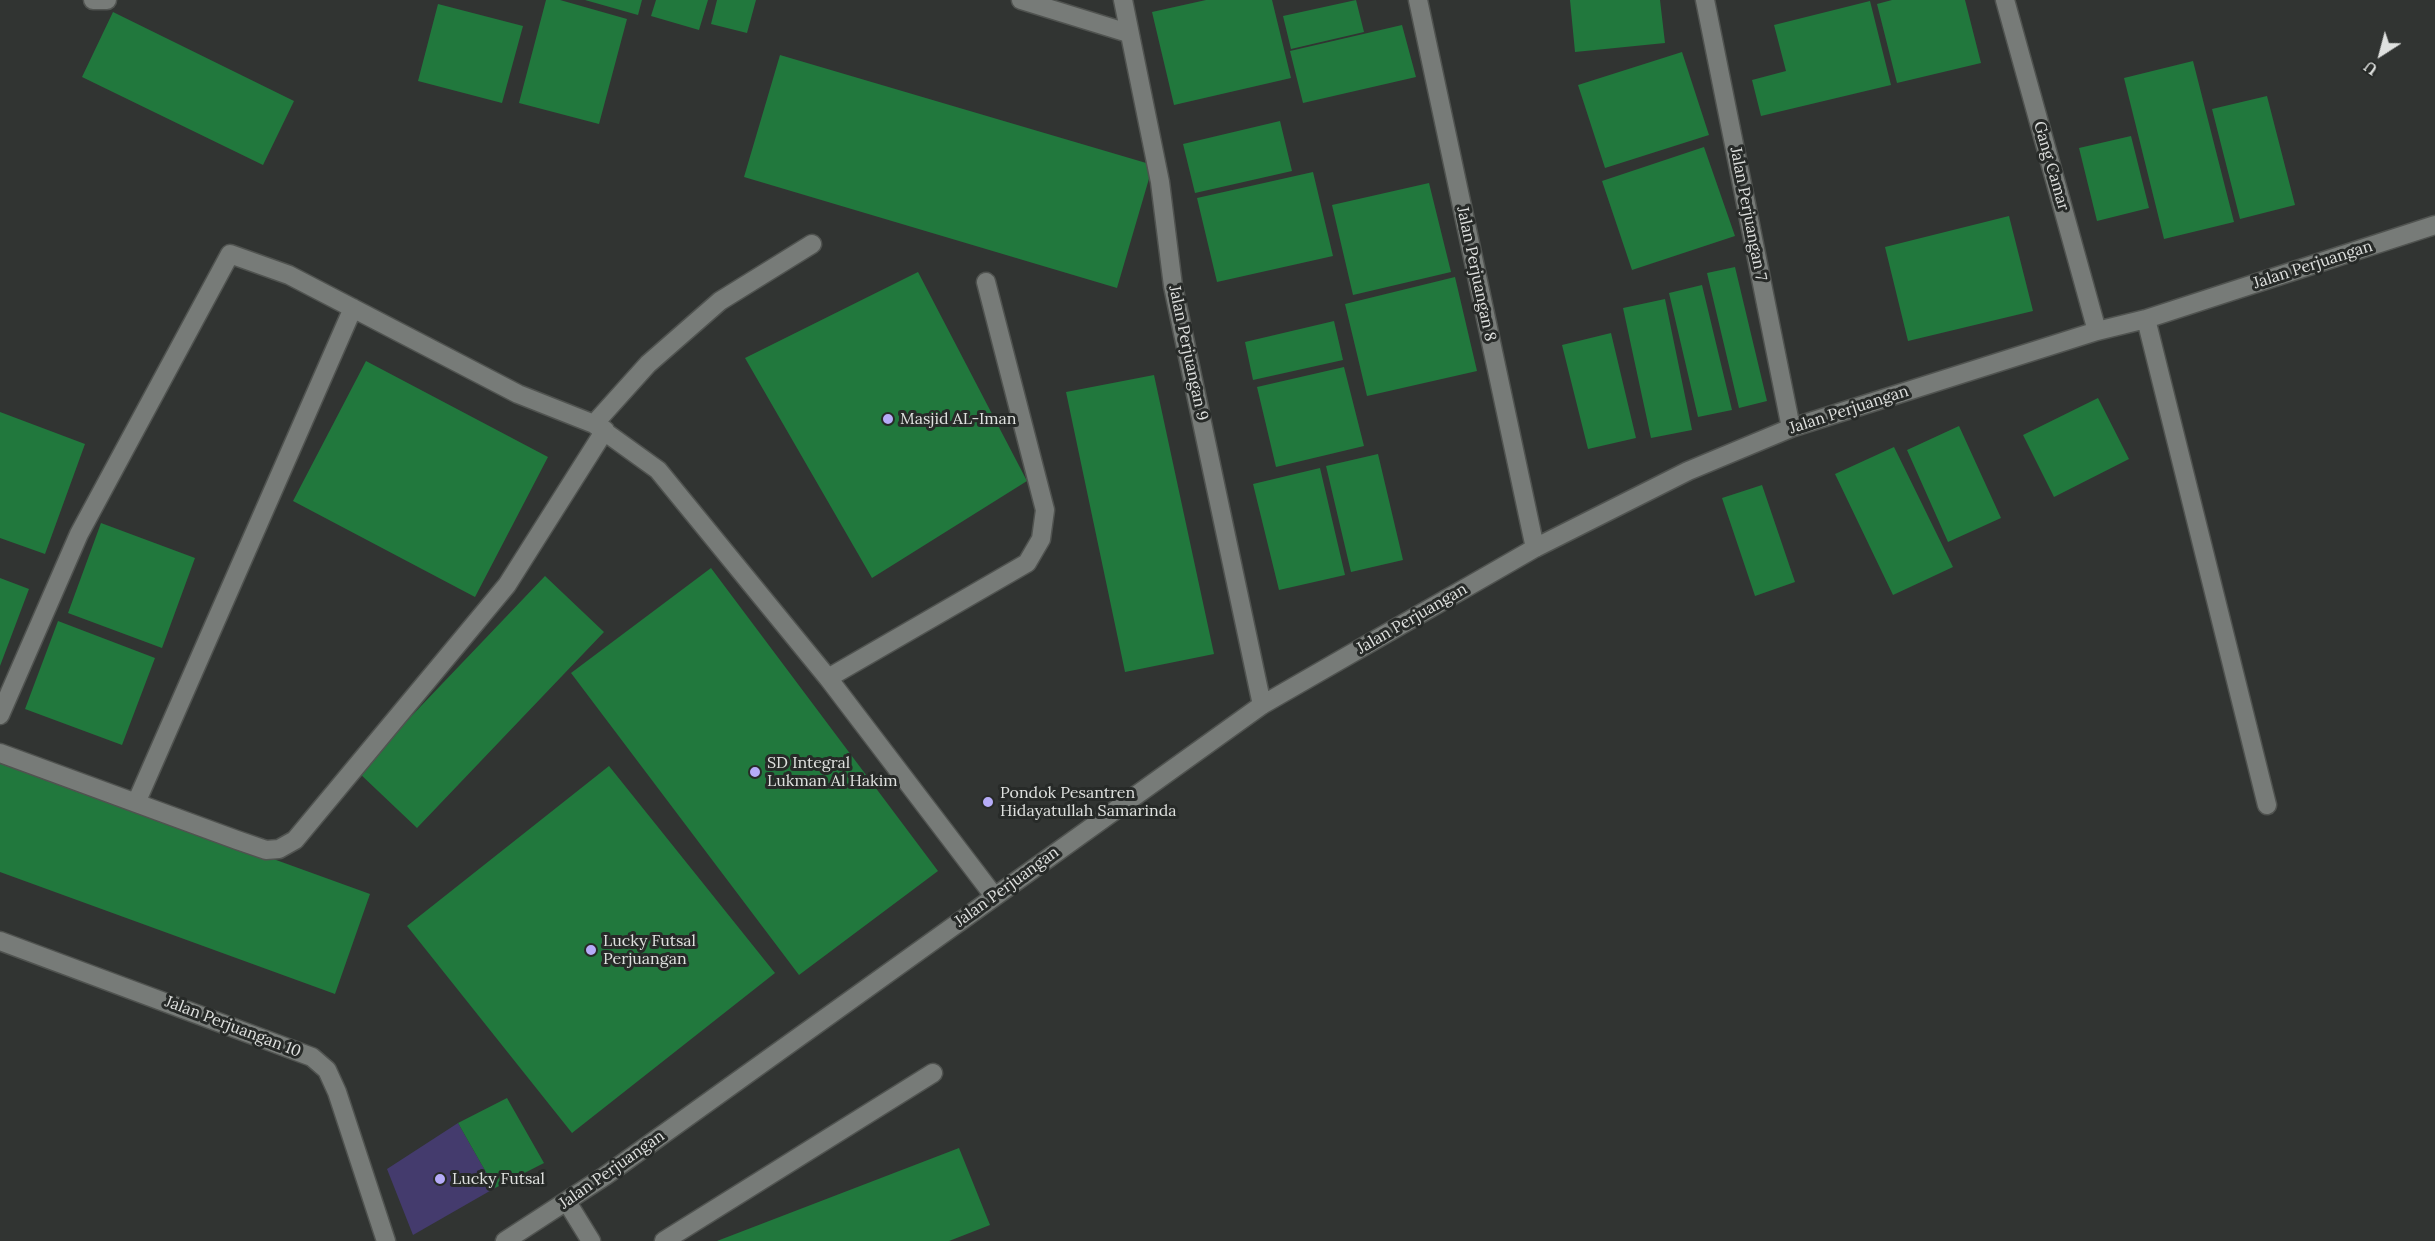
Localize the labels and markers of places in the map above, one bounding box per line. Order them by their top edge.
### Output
place label: Masjid AL-Iman [900,409,1016,429]
marker: Masjid AL-Iman [881,412,895,426]
place label: SD Integral Lukman Al Hakim [767,753,897,791]
marker: SD Integral Lukman Al Hakim [748,765,762,779]
place label: Pondok Pesantren Hidayatullah Samarinda [1000,783,1176,821]
marker: Pondok Pesantren Hidayatullah Samarinda [981,795,995,809]
place label: Lucky Futsal Perjuangan [603,931,696,969]
marker: Lucky Futsal Perjuangan [584,943,598,957]
place label: Lucky Futsal [452,1169,545,1189]
marker: Lucky Futsal [433,1172,447,1186]

